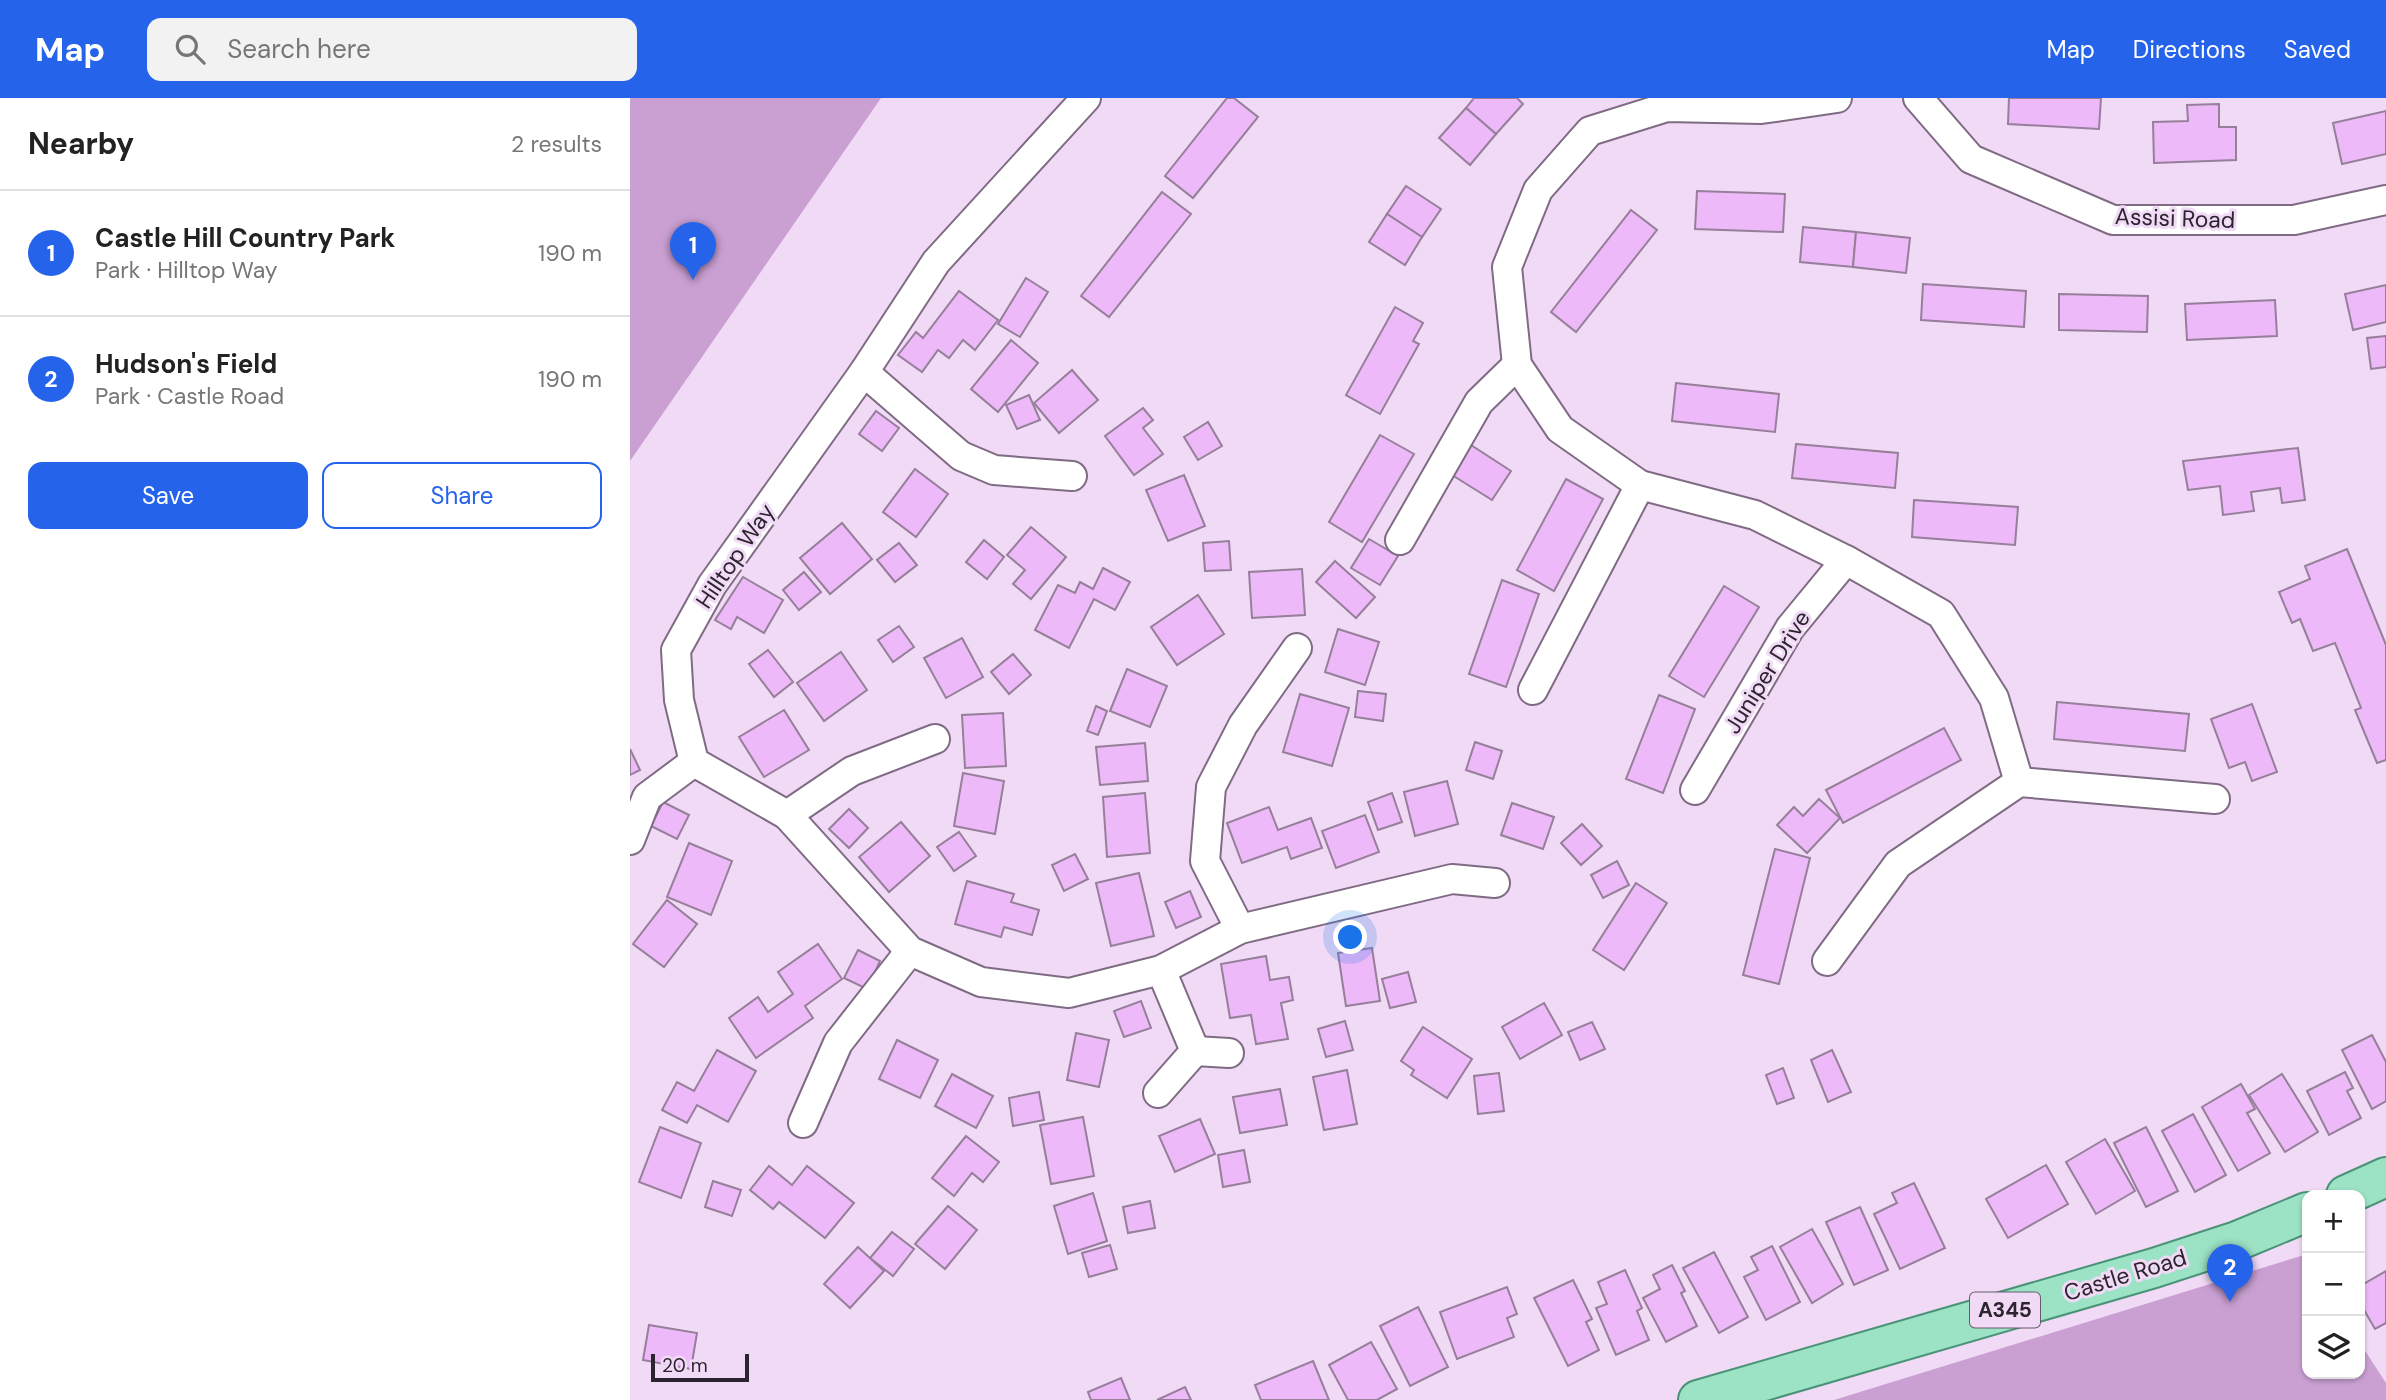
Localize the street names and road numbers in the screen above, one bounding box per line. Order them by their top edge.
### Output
street label: Assisi Road [2114,201,2236,235]
street label: Hilltop Way [689,498,781,614]
street label: Juniper Drive [1717,605,1817,739]
street label: Castle Road [2060,1242,2190,1308]
road number: A345 [1970,1292,2040,1328]

